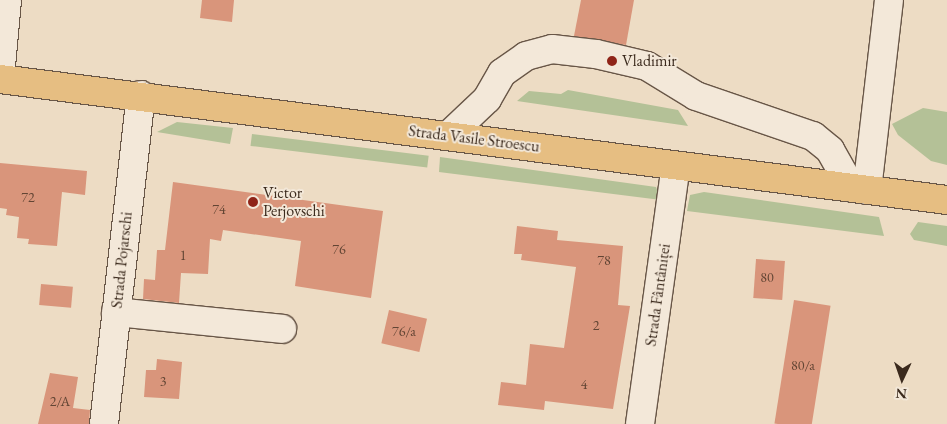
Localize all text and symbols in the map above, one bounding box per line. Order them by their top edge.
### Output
place label: Vladimir [622,51,677,71]
marker: Vladimir [606,55,618,67]
street label: Strada Vasile Stroescu [407,121,541,157]
place label: Victor Perjovschi [263,183,325,221]
house number: 72 [21,189,35,205]
marker: Victor Perjovschi [247,196,259,208]
house number: 74 [212,201,226,217]
street label: Strada Pojarschi [107,211,137,309]
house number: 76 [332,241,346,257]
street label: Strada Fântâniței [641,242,675,348]
house number: 1 [180,247,186,263]
house number: 78 [597,252,611,268]
house number: 80 [760,269,774,285]
house number: 2 [593,317,599,333]
house number: 76/a [392,323,416,339]
north arrow [877,354,927,404]
house number: 80/a [791,357,815,373]
house number: 3 [160,373,166,389]
house number: 4 [581,376,587,392]
text: N [895,385,907,403]
house number: 2/A [50,393,70,409]

